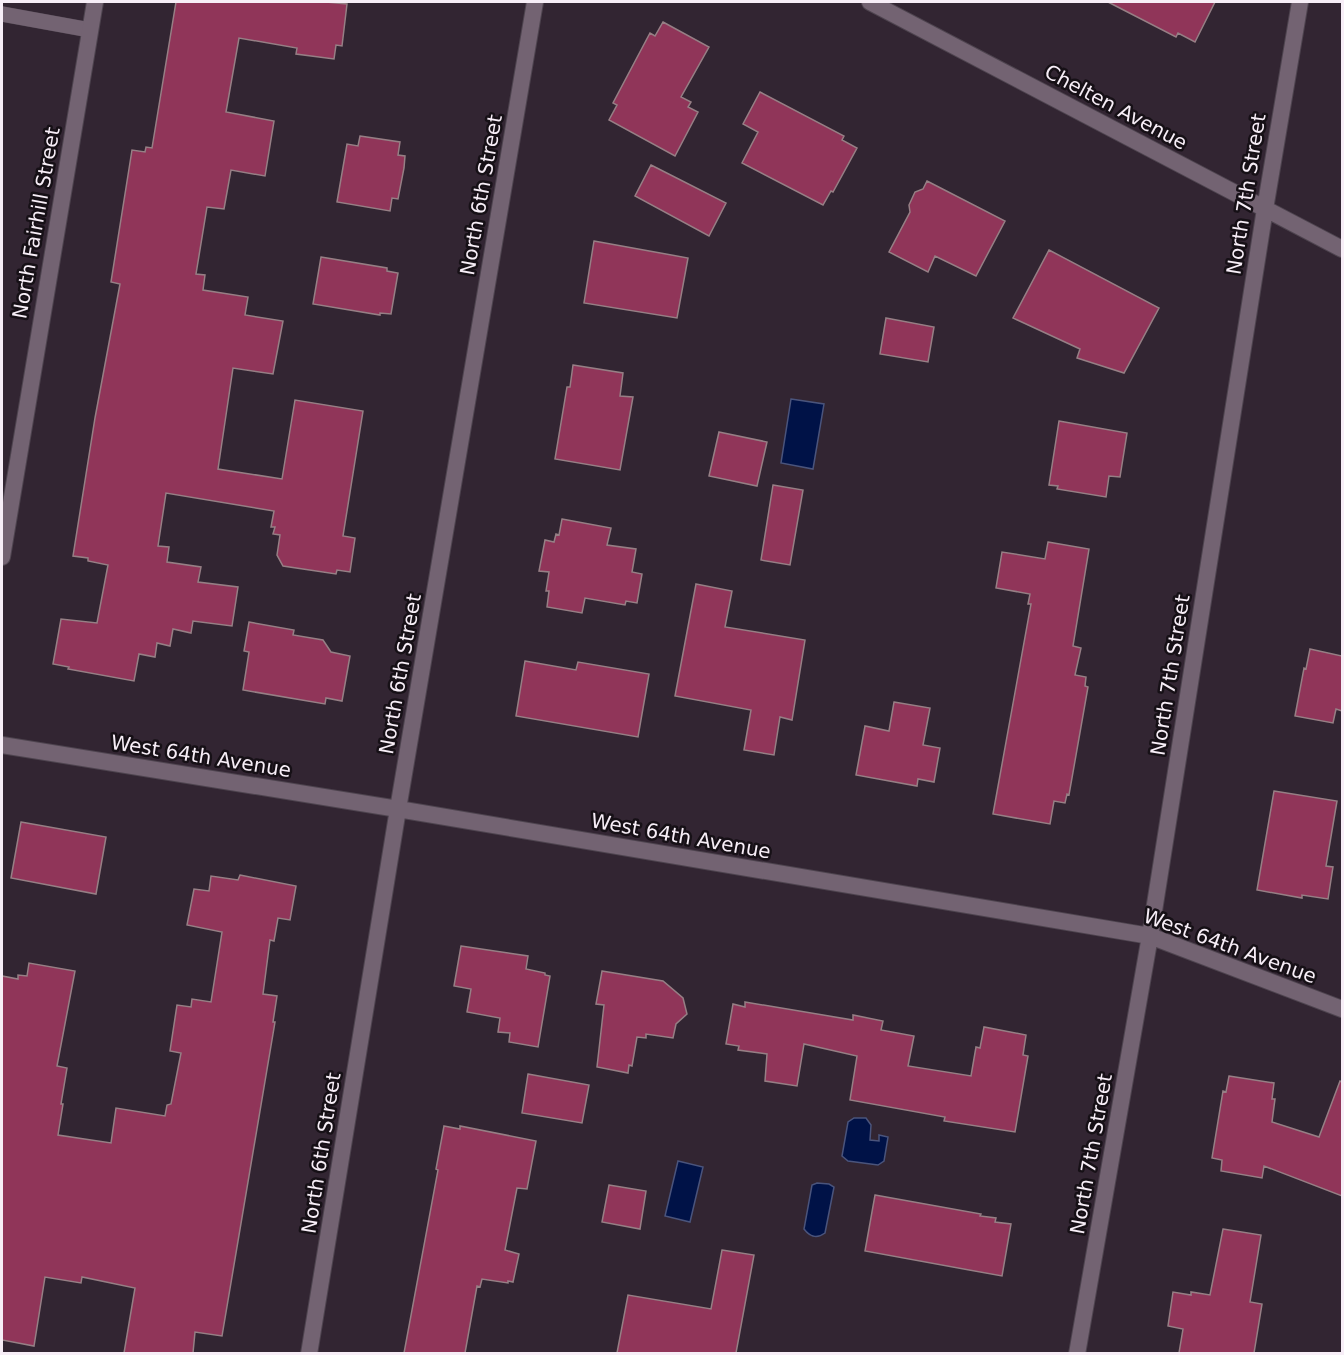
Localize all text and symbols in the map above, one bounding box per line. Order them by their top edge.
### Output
street label: Chelten Avenue [1041,59,1191,155]
street label: North 7th Street [1221,112,1271,276]
street label: North 6th Street [455,113,507,277]
street label: North Fairhill Street [7,125,65,321]
street label: North 6th Street [374,592,426,756]
street label: North 7th Street [1145,593,1195,757]
street label: West 64th Avenue [109,730,293,782]
street label: West 64th Avenue [589,808,773,864]
street label: West 64th Avenue [1140,904,1320,988]
street label: North 6th Street [296,1071,346,1235]
street label: North 7th Street [1065,1072,1117,1236]

